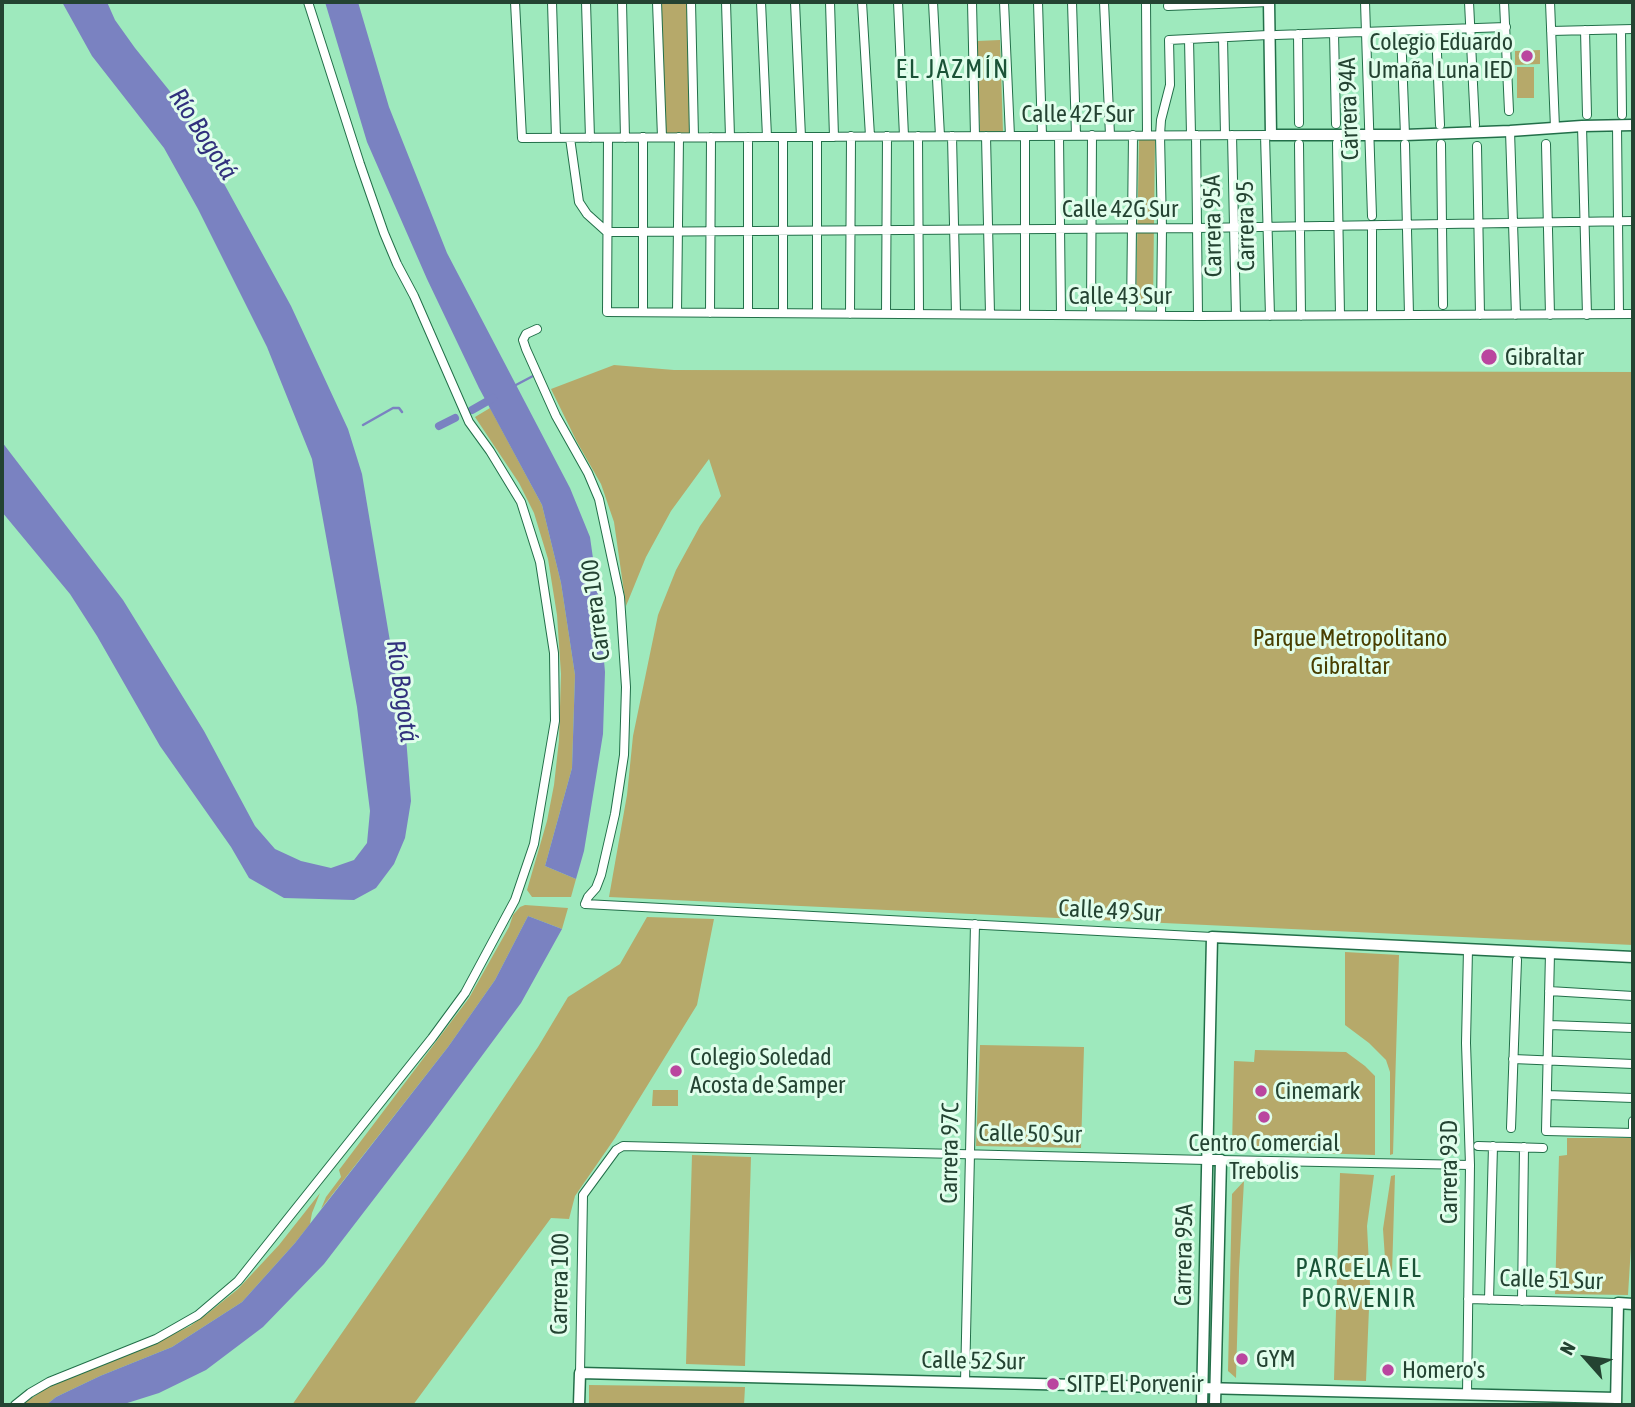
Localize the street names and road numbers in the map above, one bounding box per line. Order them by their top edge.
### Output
street label: Carrera 94A [1333,57,1365,161]
street label: Calle 42F Sur [1022,100,1134,128]
street label: Carrera 95A [1198,175,1228,277]
street label: Carrera 95 [1231,180,1261,272]
street label: Calle 42G Sur [1062,195,1178,223]
street label: Calle 43 Sur [1068,282,1172,310]
street label: Carrera 100 [575,558,617,662]
street label: Calle 49 Sur [1058,894,1162,928]
street label: Carrera 97C [935,1102,965,1204]
street label: Calle 50 Sur [978,1119,1082,1149]
street label: Carrera 93D [1435,1120,1463,1224]
street label: Carrera 95A [1169,1204,1199,1306]
street label: Carrera 100 [545,1233,575,1335]
street label: Calle 51 Sur [1499,1264,1603,1296]
street label: Calle 52 Sur [921,1346,1025,1376]

